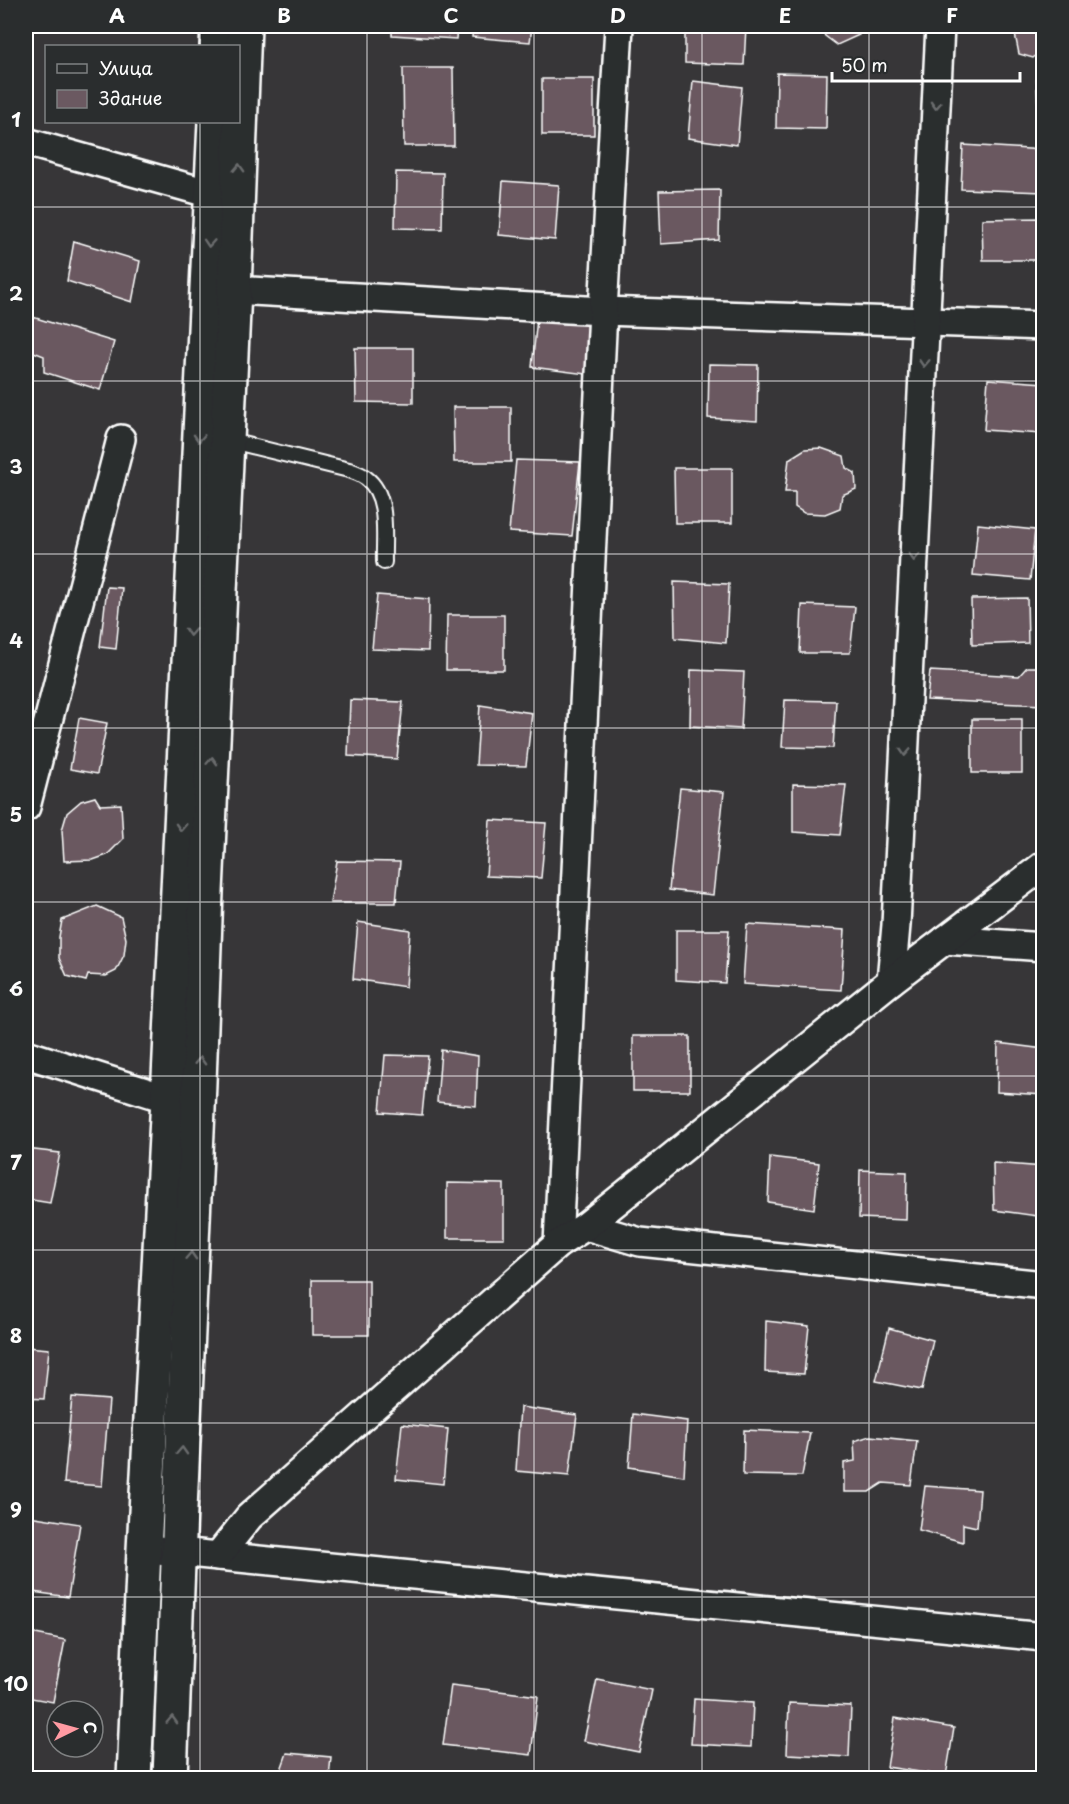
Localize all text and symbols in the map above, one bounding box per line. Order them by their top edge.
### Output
text: A [109,0,125,30]
text: B [277,0,291,30]
text: C [443,0,459,30]
text: D [610,0,626,30]
text: E [779,0,791,30]
text: F [946,0,958,30]
legend [45,45,240,123]
scale bar [832,45,1020,83]
text: 50 m [841,51,888,78]
text: Улица [99,54,153,81]
text: Здание [99,84,162,111]
one-way arrow [929,100,942,109]
text: 1 [11,104,21,134]
one-way arrow [232,164,245,173]
one-way arrow [203,238,216,247]
text: 2 [9,278,23,308]
one-way arrow [917,358,930,367]
one-way arrow [192,433,205,442]
text: 3 [9,451,23,481]
one-way arrow [908,553,921,562]
text: 4 [9,625,23,655]
one-way arrow [183,628,196,637]
one-way arrow [898,748,911,757]
one-way arrow [205,757,218,766]
text: 5 [10,799,22,829]
one-way arrow [174,823,187,832]
text: 6 [9,973,23,1003]
one-way arrow [194,1056,206,1065]
text: 7 [10,1147,22,1177]
one-way arrow [185,1251,198,1260]
text: 8 [10,1320,22,1350]
one-way arrow [176,1446,189,1455]
text: 9 [10,1494,22,1524]
text: 10 [4,1668,28,1698]
north arrow [45,1699,105,1759]
one-way arrow [166,1716,179,1725]
text: С [78,1721,103,1735]

